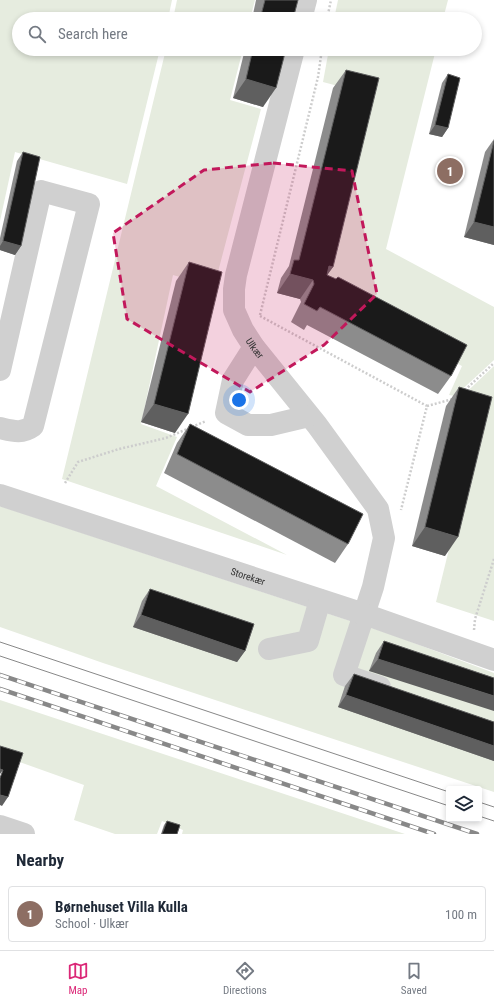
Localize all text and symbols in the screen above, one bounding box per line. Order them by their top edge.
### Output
search box [12,12,482,56]
icon: search [26,23,48,45]
text: Search here [58,25,128,43]
pin: 1 [437,156,463,186]
street label: Ulkær [244,336,266,360]
your location [229,390,249,410]
street label: Storekær [229,565,267,587]
map controls [446,786,482,822]
button: layers [446,786,482,822]
text: Nearby [16,850,64,870]
text: Børnehuset Villa Kulla [55,898,188,916]
text: 1 [27,907,33,922]
text: 100 m [445,907,477,922]
text: School · Ulkær [55,916,129,931]
tab: Map [67,960,89,997]
tab: Directions [223,960,267,997]
tab: Saved [401,960,427,997]

